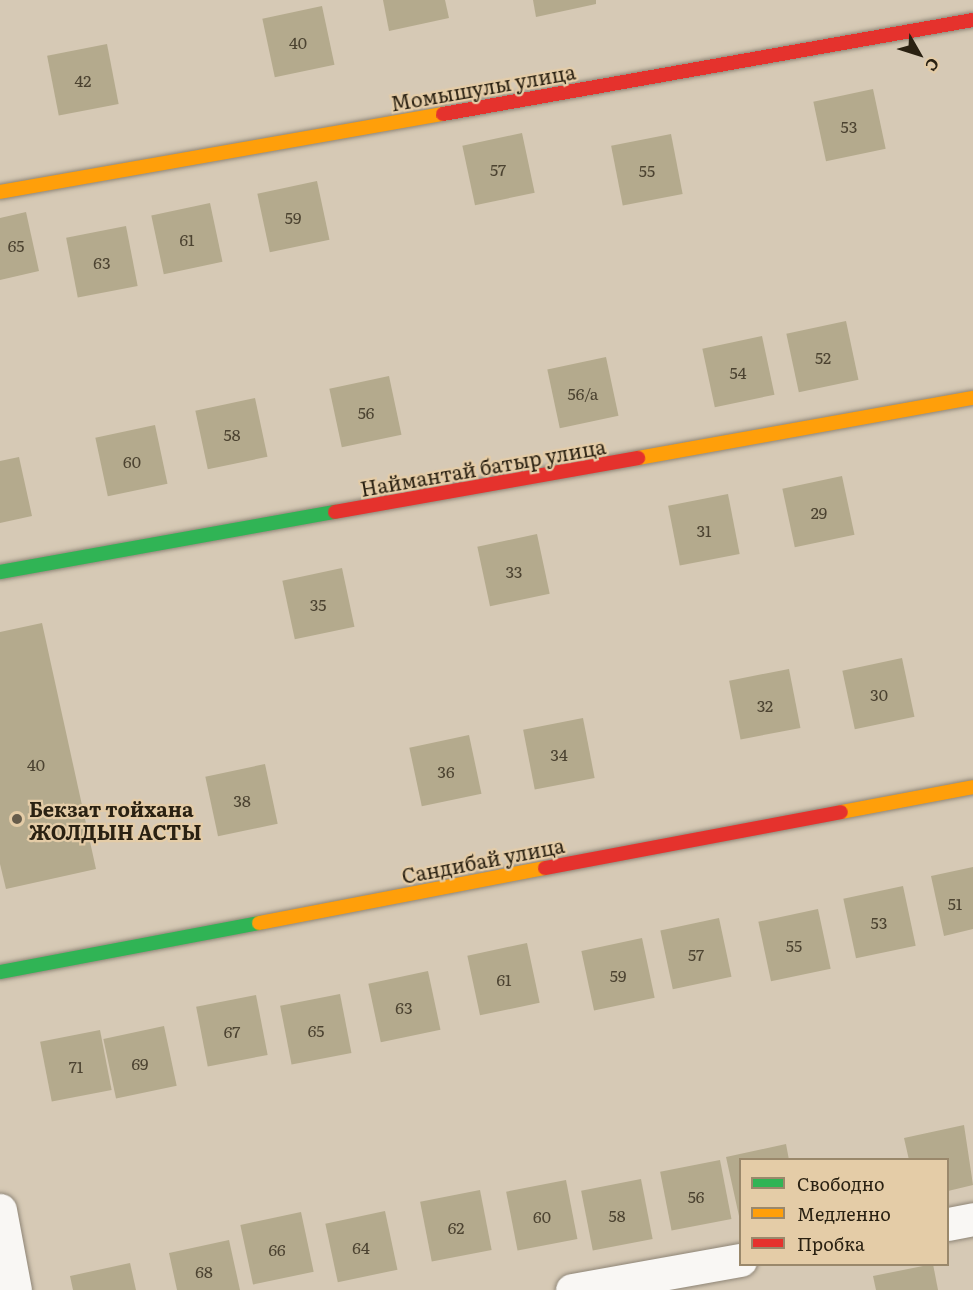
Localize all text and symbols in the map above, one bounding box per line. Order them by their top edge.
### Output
north arrow [889,24,949,84]
house number: 40 [289,32,307,52]
text: С [920,53,946,77]
street label: Момышулы улица [389,59,577,115]
house number: 42 [75,70,91,90]
house number: 53 [841,116,857,136]
house number: 57 [490,159,506,179]
house number: 55 [639,160,655,180]
house number: 59 [285,207,301,227]
house number: 61 [179,229,195,249]
house number: 65 [8,235,24,255]
house number: 63 [93,252,111,272]
house number: 52 [815,347,831,367]
house number: 54 [730,362,746,382]
house number: 56/a [568,383,598,403]
house number: 56 [358,402,374,422]
house number: 58 [224,424,240,444]
street label: Наймантай батыр улица [358,434,608,500]
house number: 60 [123,451,141,471]
house number: 29 [811,502,827,522]
house number: 31 [696,520,712,540]
house number: 33 [506,561,522,581]
house number: 35 [310,594,326,614]
house number: 30 [870,684,888,704]
house number: 32 [757,695,773,715]
house number: 34 [550,744,568,764]
house number: 40 [27,754,45,774]
house number: 36 [437,761,455,781]
house number: 38 [233,790,251,810]
place label: Бекзат тойхана ЖОЛДЫН АСТЫ [29,796,202,843]
marker: Бекзат тойхана ЖОЛДЫН АСТЫ [10,812,24,826]
street label: Сандибай улица [400,832,566,888]
house number: 51 [948,893,962,913]
house number: 53 [871,912,887,932]
house number: 55 [786,935,802,955]
house number: 57 [688,944,704,964]
house number: 59 [610,965,626,985]
house number: 61 [496,969,512,989]
house number: 63 [395,997,413,1017]
house number: 65 [308,1020,324,1040]
house number: 67 [224,1021,240,1041]
house number: 69 [132,1053,148,1073]
house number: 71 [69,1056,83,1076]
legend [739,1158,949,1266]
text: Свободно [797,1170,885,1197]
house number: 56 [688,1186,704,1206]
text: Медленно [797,1200,891,1227]
house number: 58 [609,1205,625,1225]
house number: 60 [533,1206,551,1226]
house number: 62 [448,1217,464,1237]
text: Пробка [797,1230,865,1257]
house number: 64 [352,1237,370,1257]
house number: 66 [268,1239,286,1259]
house number: 68 [195,1261,213,1281]

